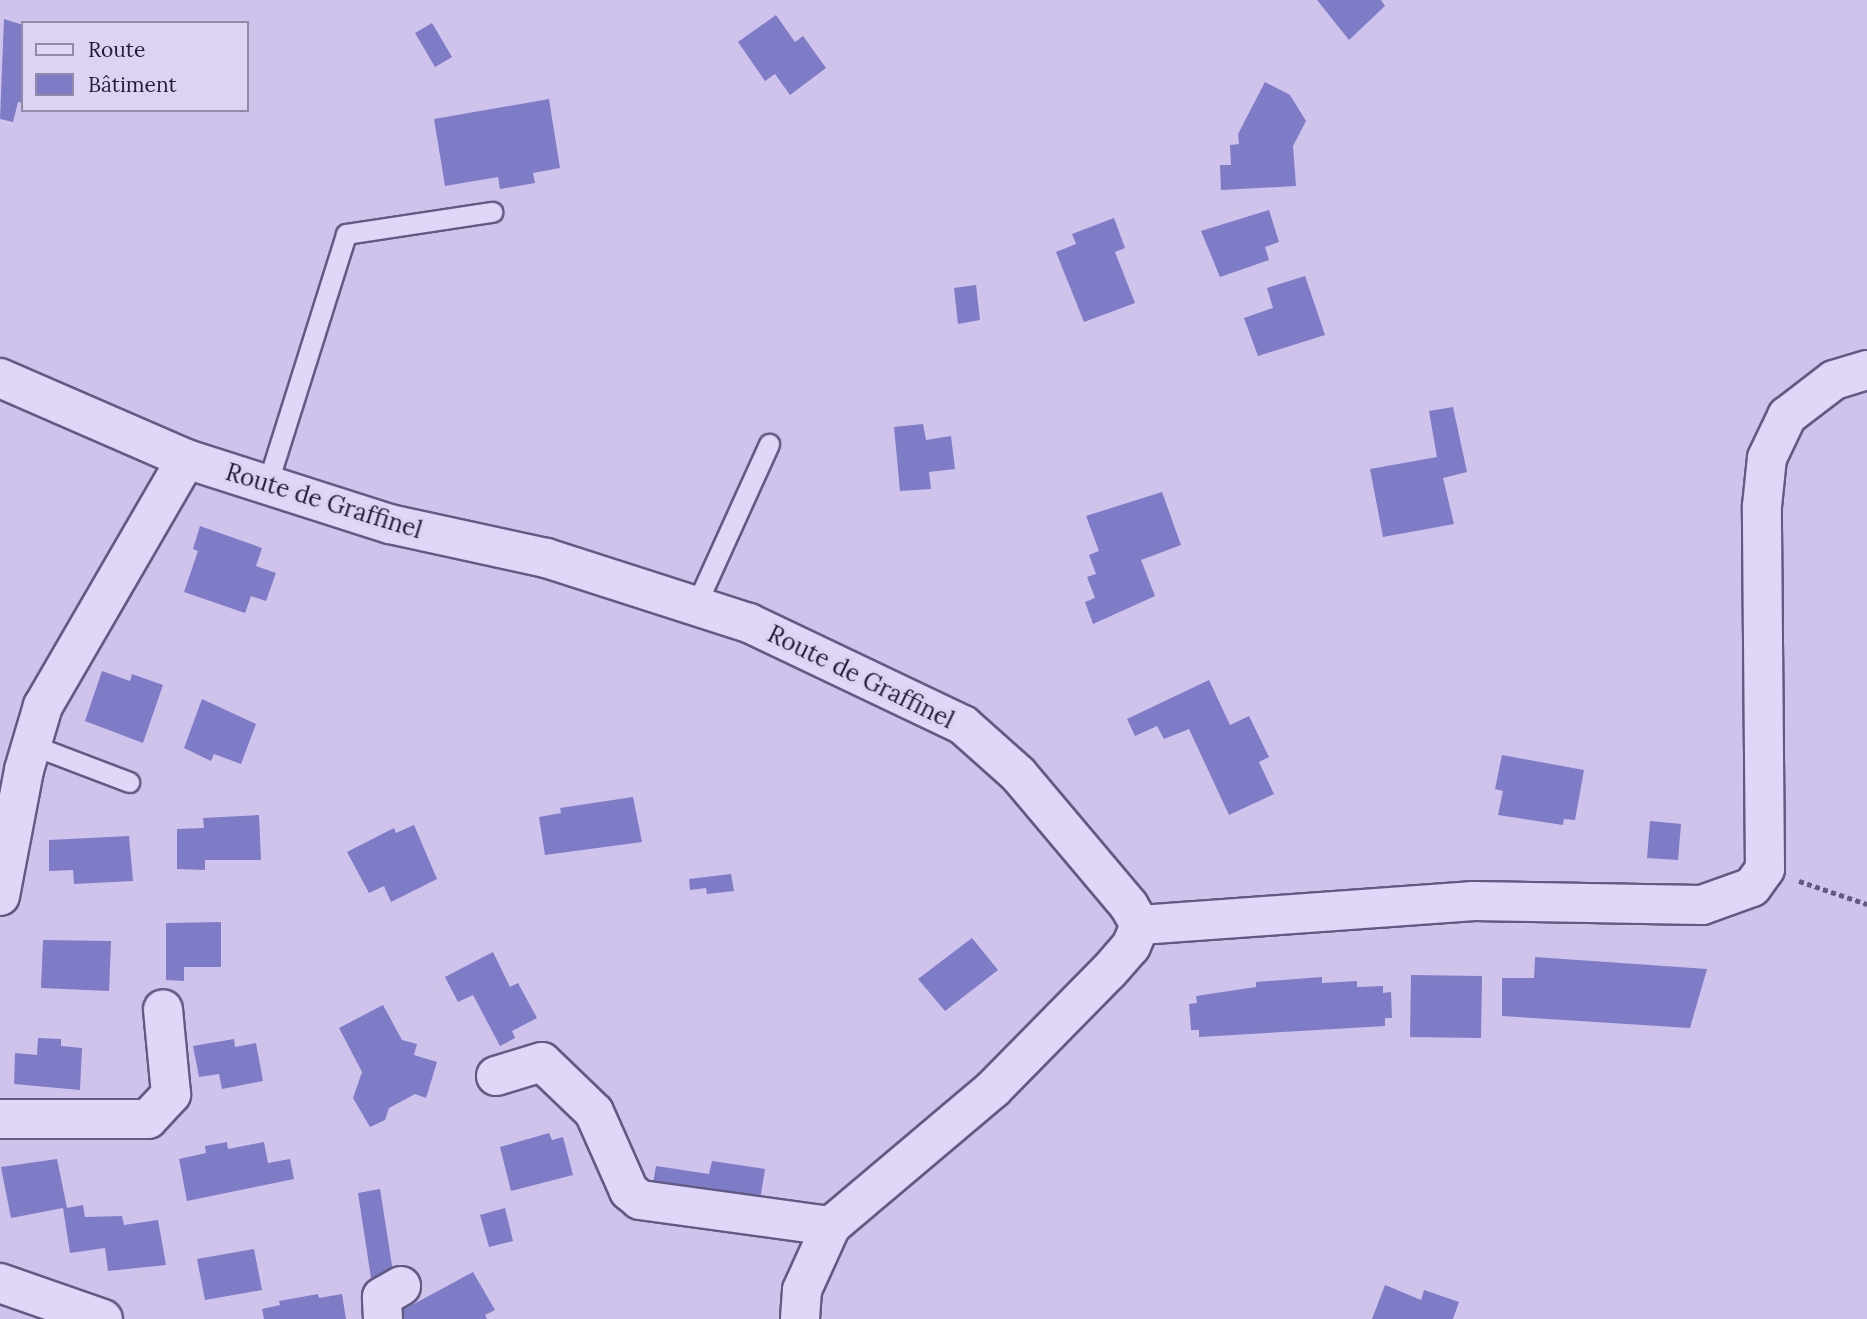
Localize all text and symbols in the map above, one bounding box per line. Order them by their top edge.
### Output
legend [21,21,248,112]
text: Route [88,36,145,63]
text: Bâtiment [88,71,177,98]
street label: Route de Graffinel [222,457,426,545]
street label: Route de Graffinel [763,619,959,735]

